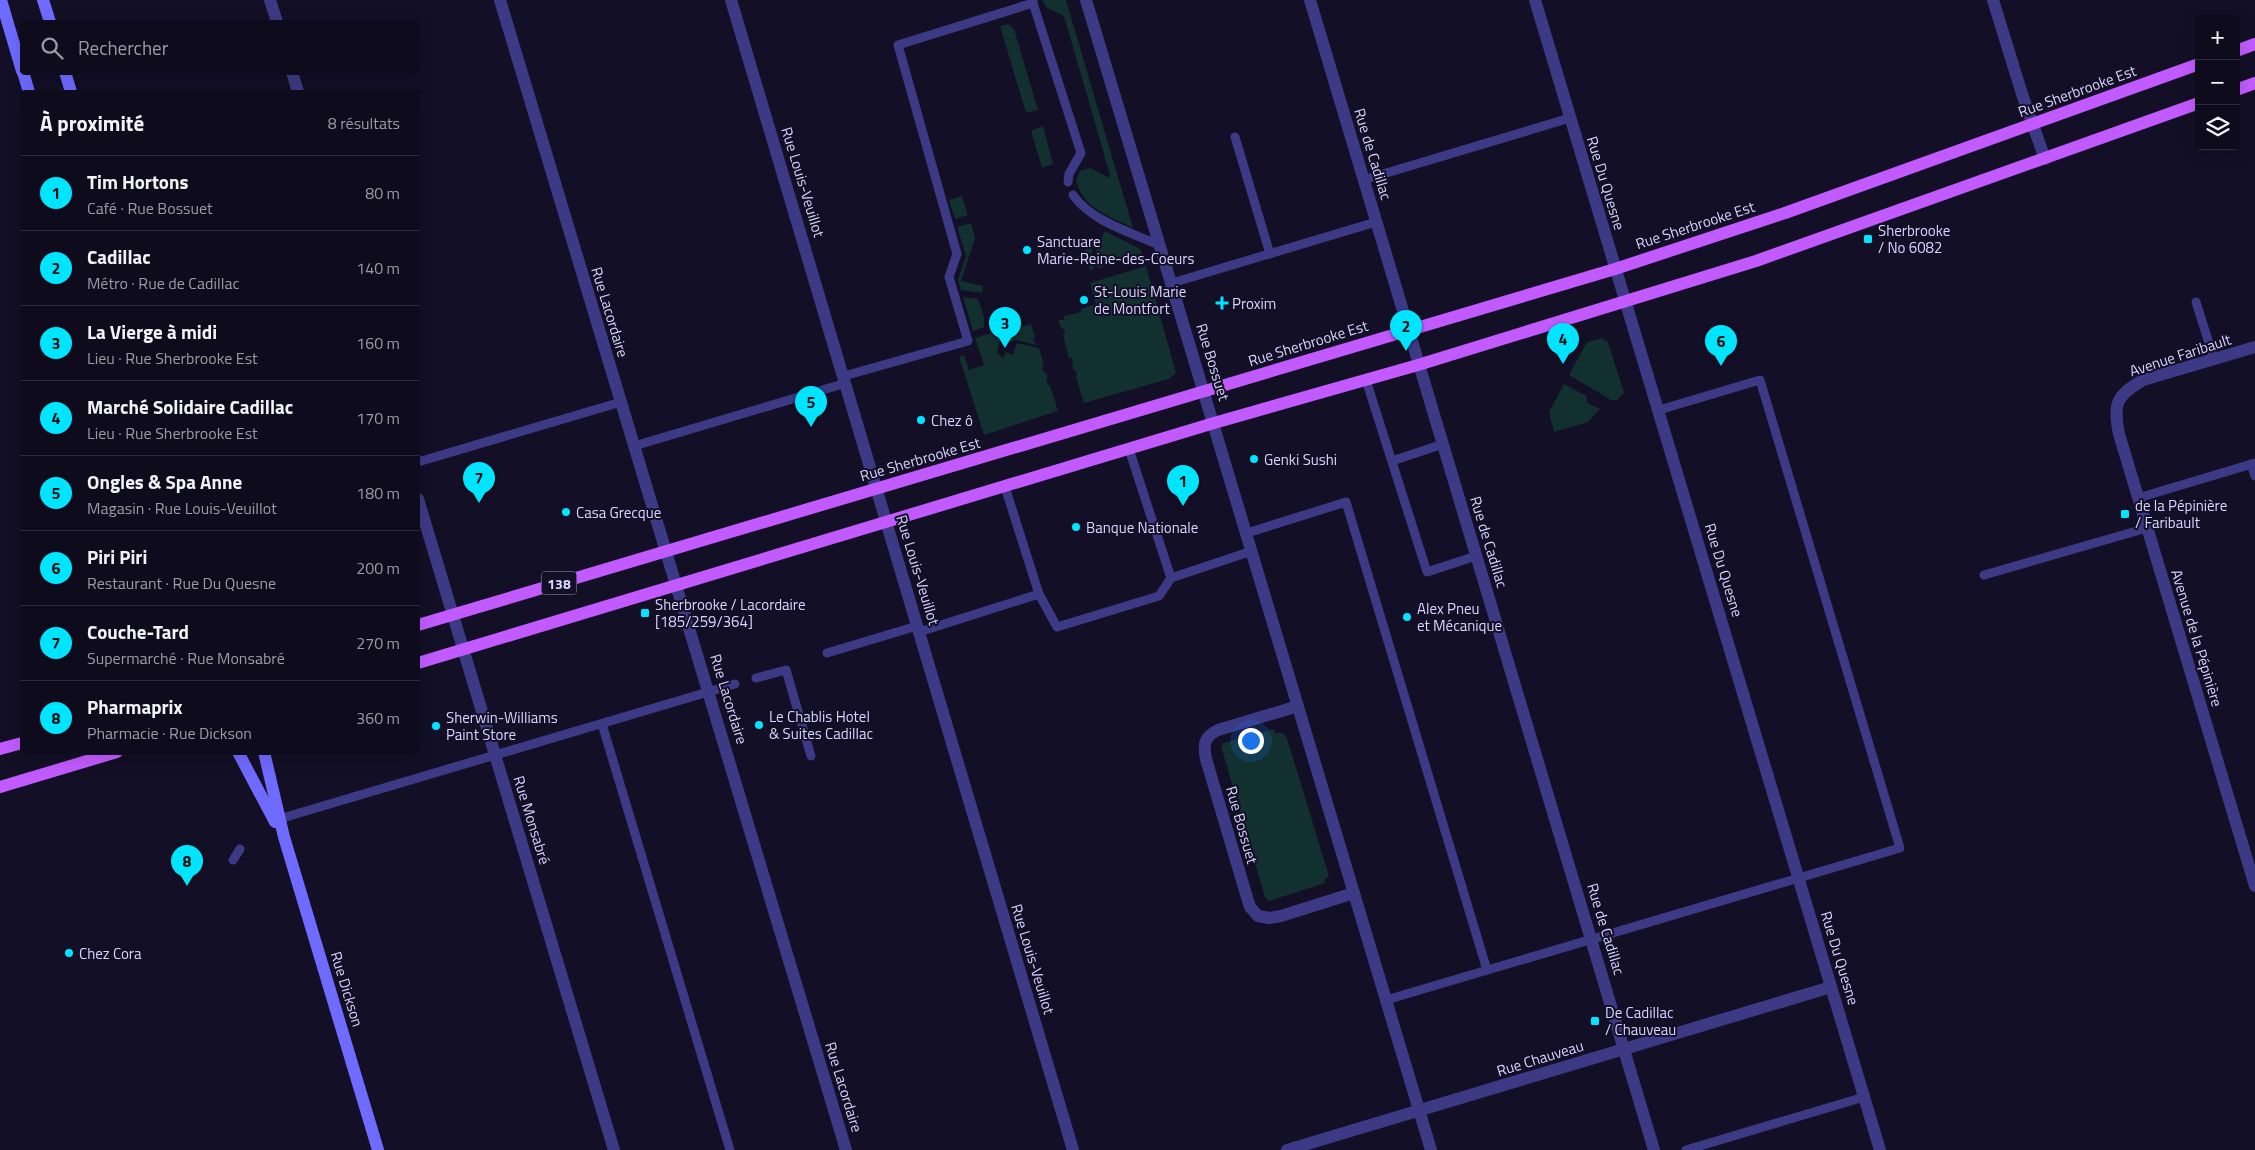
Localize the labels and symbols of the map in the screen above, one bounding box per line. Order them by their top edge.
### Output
street label: Rue Sherbrooke Est [2015,59,2140,123]
street label: Rue de Cadillac [1348,105,1398,203]
street label: Rue Louis-Veuillot [775,124,831,241]
street label: Rue Du Quesne [1581,133,1631,233]
street label: Rue Sherbrooke Est [1632,195,1758,255]
place label: Sherbrooke / No 6082 [1878,219,1950,259]
place label: Sanctuare Marie-Reine-des-Coeurs [1037,230,1194,270]
marker: Sherbrooke / No 6082 [1862,233,1874,245]
marker: Sanctuare Marie-Reine-des-Coeurs [1021,244,1033,256]
street label: Rue Lacordaire [585,264,635,360]
place label: St-Louis Marie de Montfort [1094,280,1186,320]
place label: Proxim [1232,292,1276,315]
marker: St-Louis Marie de Montfort [1078,294,1090,306]
marker: Proxim [1216,297,1228,309]
pin: 3 [989,307,1021,348]
pin: 2 [1390,310,1422,351]
street label: Rue Sherbrooke Est [1245,314,1371,372]
street label: Rue Bossuet [1190,320,1236,404]
pin: 4 [1547,323,1579,364]
pin: 6 [1705,325,1737,366]
street label: Avenue Faribault [2126,328,2235,382]
pin: 5 [795,386,827,427]
place label: Chez ô [931,409,973,432]
marker: Chez ô [915,414,927,426]
street label: Rue Sherbrooke Est [857,431,984,487]
place label: Genki Sushi [1264,448,1337,471]
marker: Genki Sushi [1248,453,1260,465]
pin: 7 [463,462,495,503]
pin: 1 [1167,465,1199,506]
street label: Rue de Cadillac [1464,493,1514,591]
place label: de la Pépinière / Faribault [2135,494,2227,534]
place label: Casa Grecque [576,501,661,524]
marker: Casa Grecque [560,506,572,518]
marker: de la Pépinière / Faribault [2119,508,2131,520]
street label: Rue Louis-Veuillot [890,512,946,629]
place label: Banque Nationale [1086,516,1198,539]
street label: Rue Du Quesne [1699,520,1749,620]
marker: Banque Nationale [1070,521,1082,533]
street label: Avenue de la Pépinière [2165,567,2229,709]
road number: 138 [542,572,576,594]
place label: Sherbrooke / Lacordaire [185/259/364] [655,593,805,633]
place label: Alex Pneu et Mécanique [1417,597,1502,637]
marker: Sherbrooke / Lacordaire [185/259/364] [639,607,651,619]
marker: Alex Pneu et Mécanique [1401,611,1413,623]
street label: Rue Lacordaire [704,651,754,747]
place label: Le Chablis Hotel & Suites Cadillac [769,705,873,745]
place label: Sherwin-Williams Paint Store [446,706,558,746]
marker: Le Chablis Hotel & Suites Cadillac [753,719,765,731]
marker: Sherwin-Williams Paint Store [430,720,442,732]
your location [1238,728,1264,754]
street label: Rue Monsabré [508,773,556,867]
street label: Rue Bossuet [1220,783,1264,867]
pin: 8 [171,845,203,886]
street label: Rue de Cadillac [1581,880,1631,978]
street label: Rue Louis-Veuillot [1005,901,1061,1018]
street label: Rue Du Quesne [1815,908,1865,1008]
place label: Chez Cora [79,942,142,965]
marker: Chez Cora [63,947,75,959]
street label: Rue Dickson [325,948,369,1030]
place label: De Cadillac / Chauveau [1605,1001,1676,1041]
marker: De Cadillac / Chauveau [1589,1015,1601,1027]
street label: Rue Chauveau [1494,1034,1586,1082]
street label: Rue Lacordaire [819,1039,869,1135]

